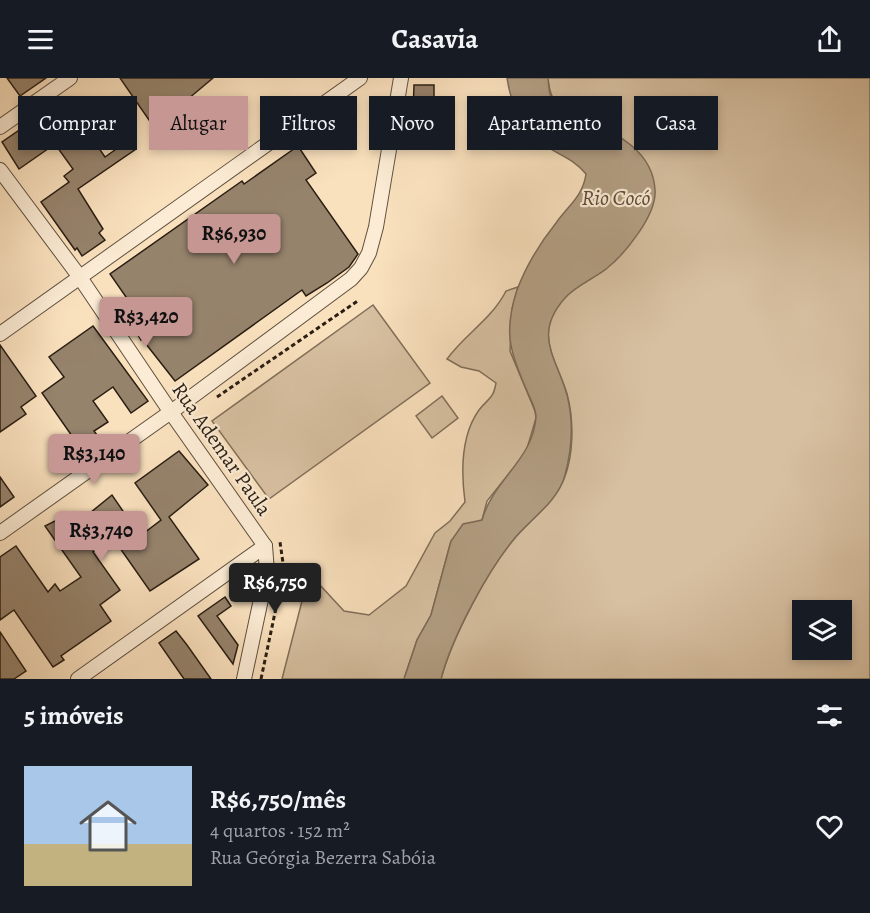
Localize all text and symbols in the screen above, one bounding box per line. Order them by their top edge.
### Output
text: Casavia [392,21,478,57]
icon: menu [24,23,57,56]
icon: share [813,23,846,56]
chip: Comprar [18,96,137,150]
chip: Alugar [149,96,248,150]
chip: Filtros [260,96,357,150]
chip: Novo [369,96,455,150]
chip: Apartamento [467,96,622,150]
chip: Casa [634,96,718,150]
water label: Rio Cocó [581,183,651,213]
pin: R$6,930 [179,214,289,265]
text: R$6,930 [202,220,266,247]
pin: R$3,420 [91,297,201,348]
text: R$3,420 [113,303,179,330]
street label: Rua Ademar Paula [166,377,279,521]
pin: R$3,140 [39,434,149,485]
text: R$3,140 [63,440,125,467]
pin: R$3,740 [46,511,156,562]
text: R$3,740 [69,517,133,544]
pin: R$6,750 [220,563,330,614]
text: R$6,750 [243,569,307,596]
map controls [792,600,852,660]
button: layers [792,600,852,660]
text: 5 imóveis [24,698,124,733]
icon: filters [813,699,846,732]
text: R$6,750/mês [210,782,346,817]
icon: home [72,790,144,862]
icon: heart [813,810,846,843]
text: 4 quartos · 152 m² [210,817,350,844]
text: Rua Geórgia Bezerra Sabóia [210,844,436,871]

